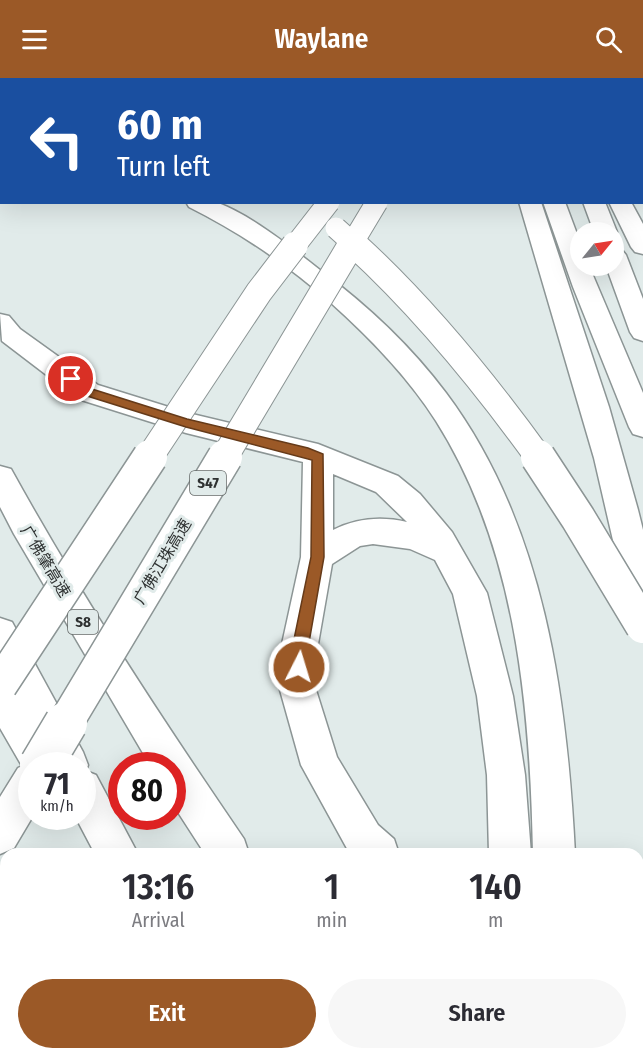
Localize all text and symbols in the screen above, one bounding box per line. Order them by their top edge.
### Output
icon: menu [18,23,51,56]
text: Waylane [275,23,368,55]
icon: search [592,23,625,56]
text: 60 m [117,100,203,150]
icon: left [18,102,96,180]
text: Turn left [117,151,210,183]
north arrow [570,222,624,276]
map controls [570,222,624,276]
pin [45,353,96,404]
icon: arrive [54,362,87,395]
road number: S47 [190,471,226,495]
street label: 广佛江珠高速 [130,515,195,607]
street label: 广佛肇高速 [17,522,74,600]
road number: S8 [68,610,98,634]
position arrow [267,635,331,699]
speed limit sign: 80 [108,752,186,830]
text: 71 [44,766,70,802]
text: km/h [40,797,74,815]
text: 13:16 [122,865,194,909]
text: 1 [324,865,339,909]
text: 140 [469,865,522,909]
text: Arrival [132,908,185,932]
text: min [316,908,347,932]
text: m [488,908,503,932]
button: Exit [18,979,316,1048]
button: Share [328,979,626,1048]

